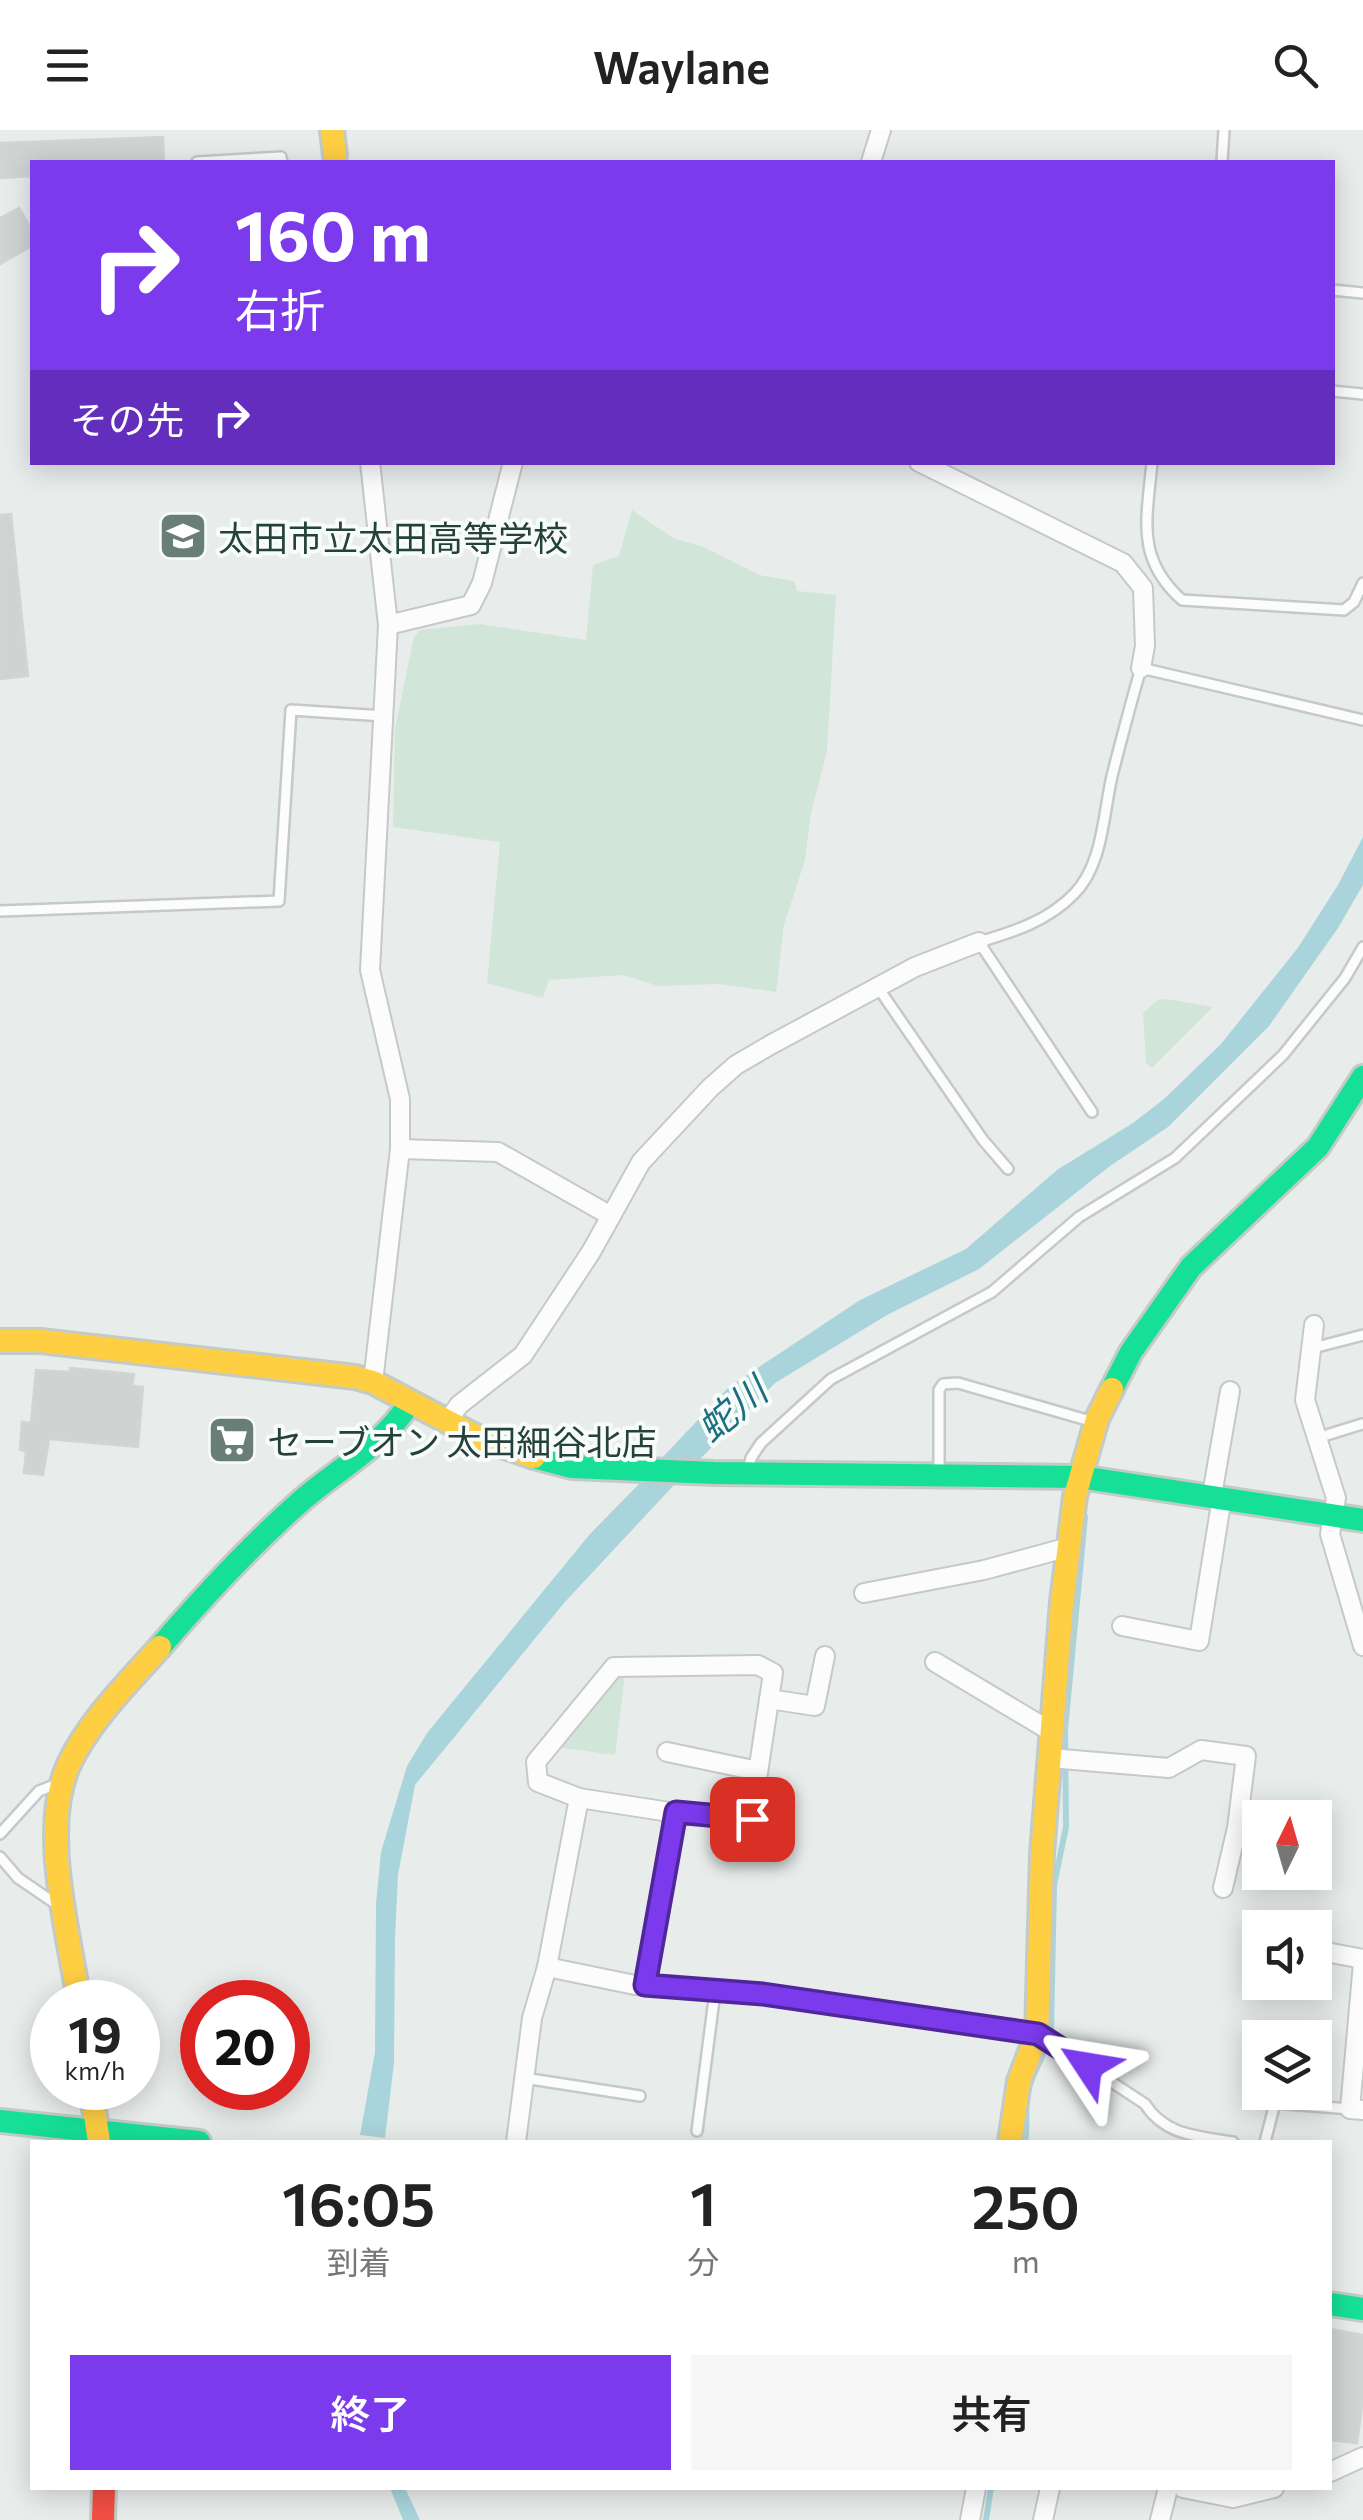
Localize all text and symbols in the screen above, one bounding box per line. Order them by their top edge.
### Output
icon: menu [40,38,95,93]
text: Waylane [593,38,770,93]
icon: search [1268,38,1323,93]
text: 160 m [235,190,431,275]
icon: right [70,200,200,330]
text: 右折 [235,281,325,336]
icon: right [204,390,259,445]
text: その先 [70,395,184,442]
school or university icon: 太田市立太田高等学校 [157,510,209,562]
place label: 太田市立太田高等学校 [218,515,568,558]
water label: 蛇川 [687,1363,778,1450]
supermarket icon: セーブオン 太田細谷北店 [206,1414,258,1466]
place label: セーブオン 太田細谷北店 [267,1419,657,1462]
pin [710,1777,795,1862]
icon: arrive [725,1792,780,1847]
north arrow [1242,1800,1332,1890]
map controls [1242,1800,1332,2110]
button: sound [1242,1910,1332,2000]
speed limit sign: 20 [180,1980,310,2110]
text: 19 [68,2002,122,2063]
position arrow [1036,2014,1140,2118]
button: layers [1242,2020,1332,2110]
text: km/h [65,2055,125,2085]
text: 16:05 [282,2165,435,2238]
text: 1 [690,2165,717,2238]
text: 250 [972,2168,1080,2241]
text: m [1012,2240,1040,2280]
text: 到着 [327,2241,391,2281]
text: 分 [687,2241,719,2281]
button: 終了 [70,2355,671,2470]
button: 共有 [691,2355,1292,2470]

